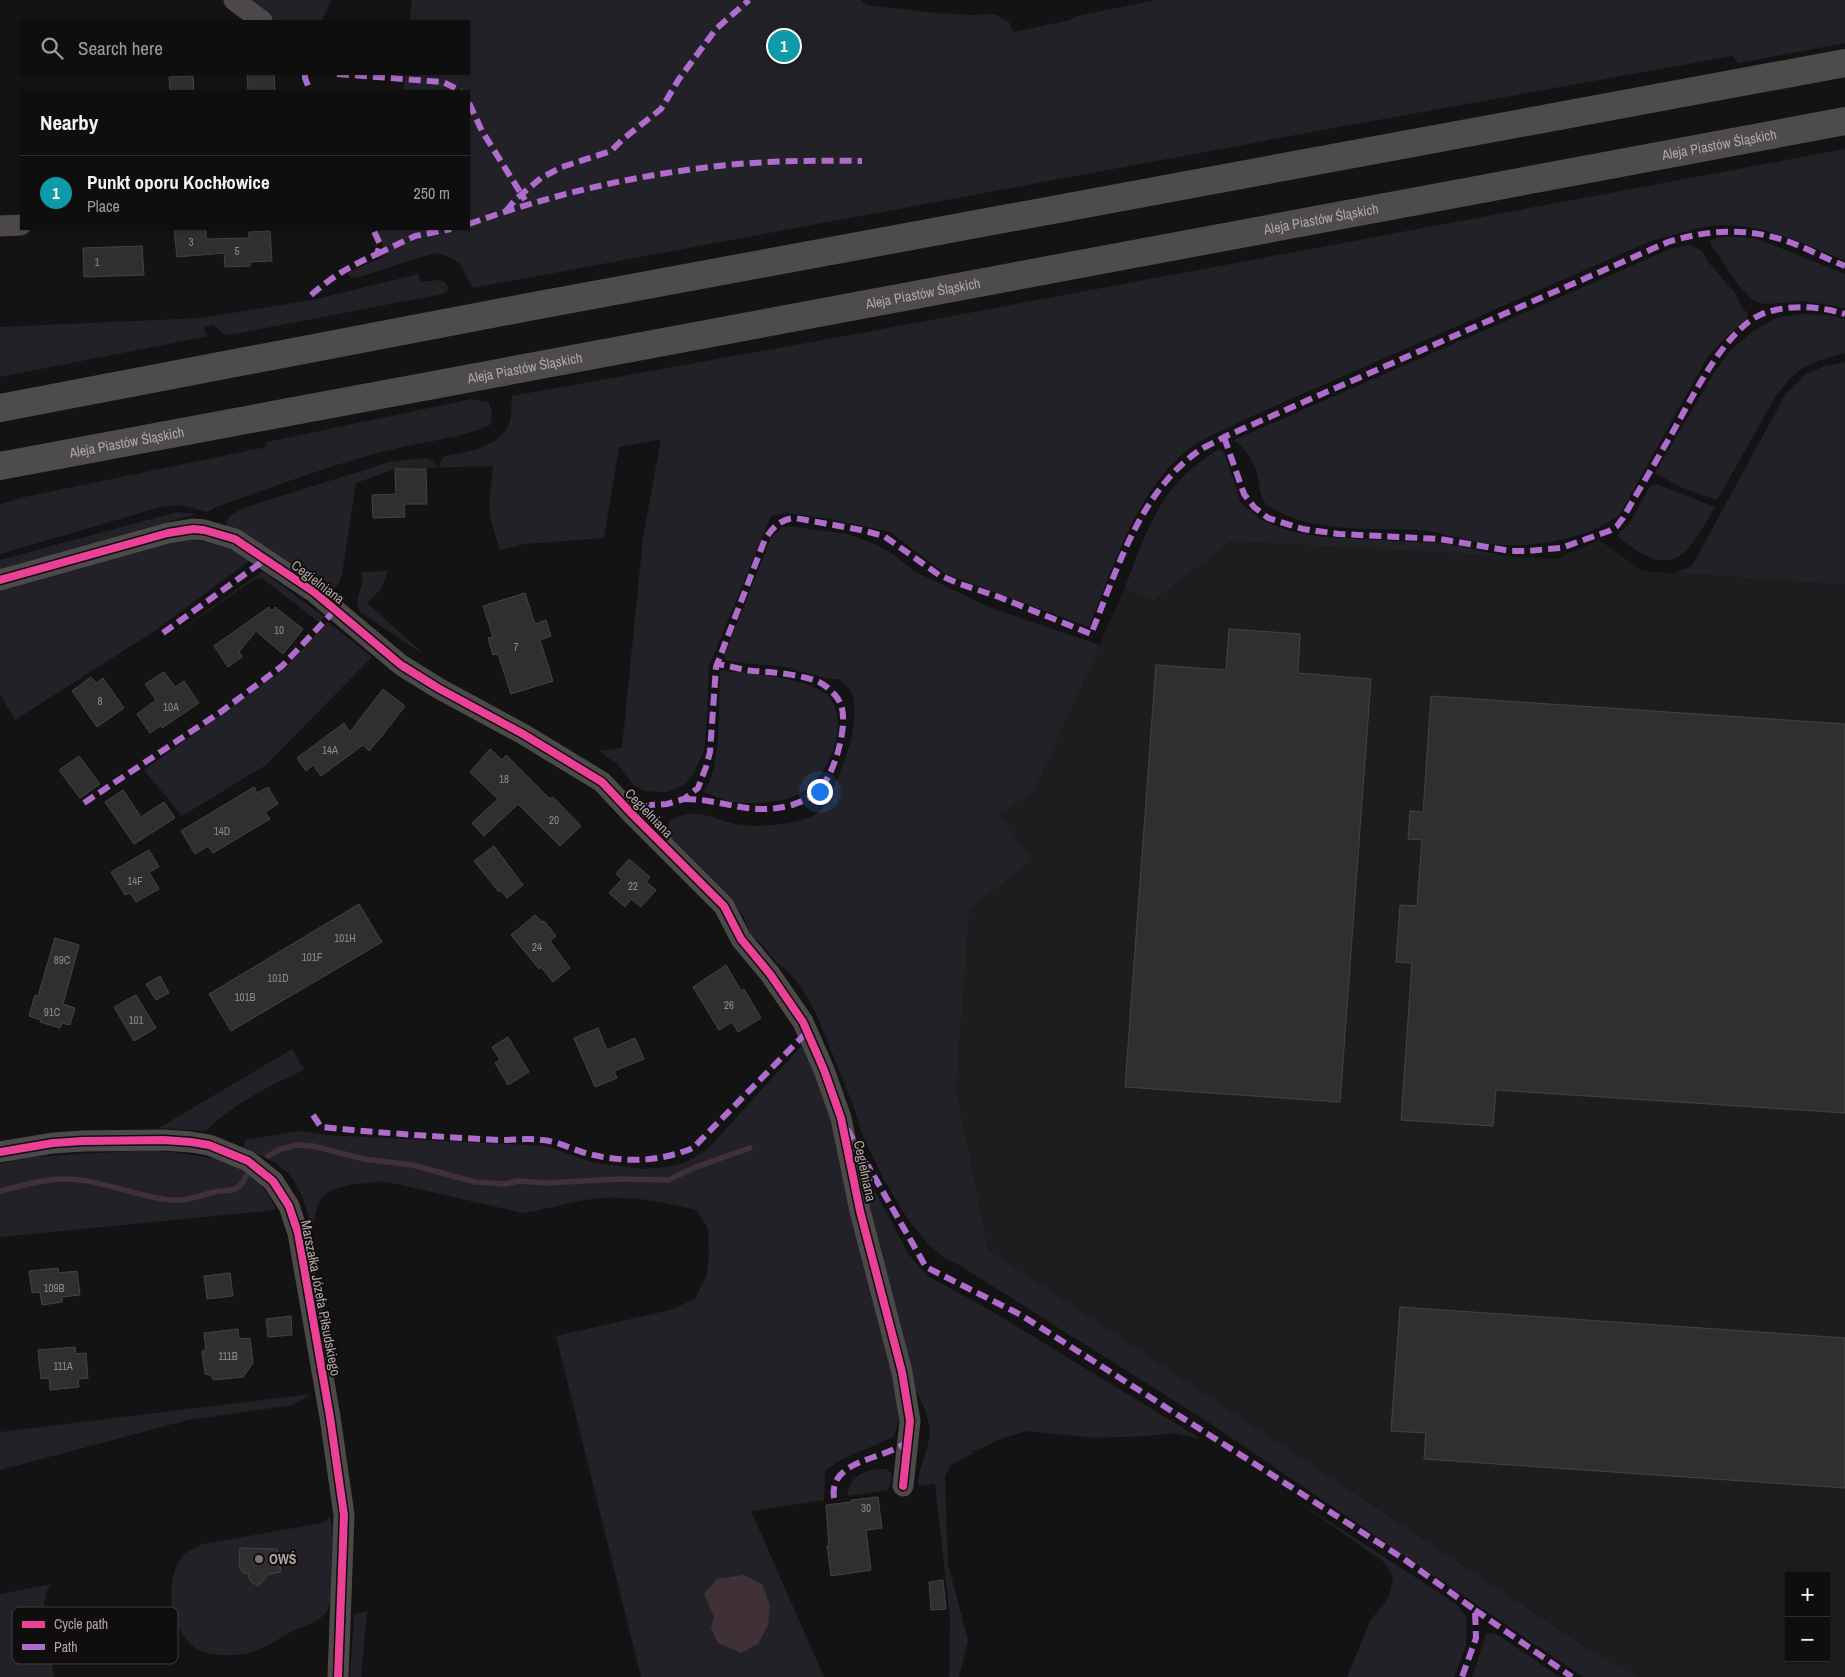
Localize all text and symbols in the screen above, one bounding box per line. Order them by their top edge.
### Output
search box [20,20,470,75]
pin: 1 [768,27,800,65]
icon: search [38,34,66,62]
text: Search here [78,35,163,61]
text: Nearby [40,108,98,137]
street label: Aleja Piastów Śląskich [1659,125,1778,164]
text: Punkt oporu Kochłowice [87,169,270,195]
text: 1 [52,182,60,204]
text: 250 m [414,182,450,204]
text: Place [87,195,120,217]
street label: Aleja Piastów Śląskich [1261,199,1380,239]
house number: 3 [188,235,194,249]
house number: 5 [234,244,240,258]
house number: 1 [94,255,100,269]
street label: Aleja Piastów Śląskich [863,274,982,313]
street label: Aleja Piastów Śląskich [465,348,584,388]
street label: Aleja Piastów Śląskich [67,423,186,462]
street label: Cegielniana [288,556,349,608]
house number: 10 [274,623,284,637]
house number: 7 [513,640,519,654]
house number: 8 [97,694,103,708]
house number: 10A [163,700,180,714]
house number: 14A [322,743,339,757]
house number: 18 [499,772,509,786]
your location [807,779,833,805]
street label: Cegielniana [621,784,677,842]
house number: 20 [549,813,559,827]
house number: 14D [214,824,230,838]
house number: 14F [127,874,143,888]
house number: 22 [628,879,638,893]
house number: 101H [334,931,356,945]
house number: 24 [532,940,542,954]
house number: 101F [302,950,323,964]
house number: 89C [54,953,71,967]
house number: 101D [267,971,289,985]
house number: 101B [234,990,256,1004]
house number: 26 [724,998,734,1012]
house number: 91C [44,1005,61,1019]
house number: 101 [128,1013,144,1027]
street label: Cegielniana [850,1139,880,1204]
street label: Marszałka Józefa Piłsudskiego [297,1219,345,1377]
house number: 109B [43,1281,65,1295]
house number: 111B [218,1349,238,1363]
house number: 111A [53,1359,74,1373]
house number: 30 [861,1501,871,1515]
place label: OWŚ [269,1550,297,1568]
marker: OWŚ [253,1553,265,1565]
map controls [1785,1572,1830,1662]
button: + [1785,1572,1830,1617]
legend [12,1607,178,1664]
text: Cycle path [54,1615,108,1633]
button: − [1785,1617,1830,1662]
text: Path [54,1638,78,1656]

